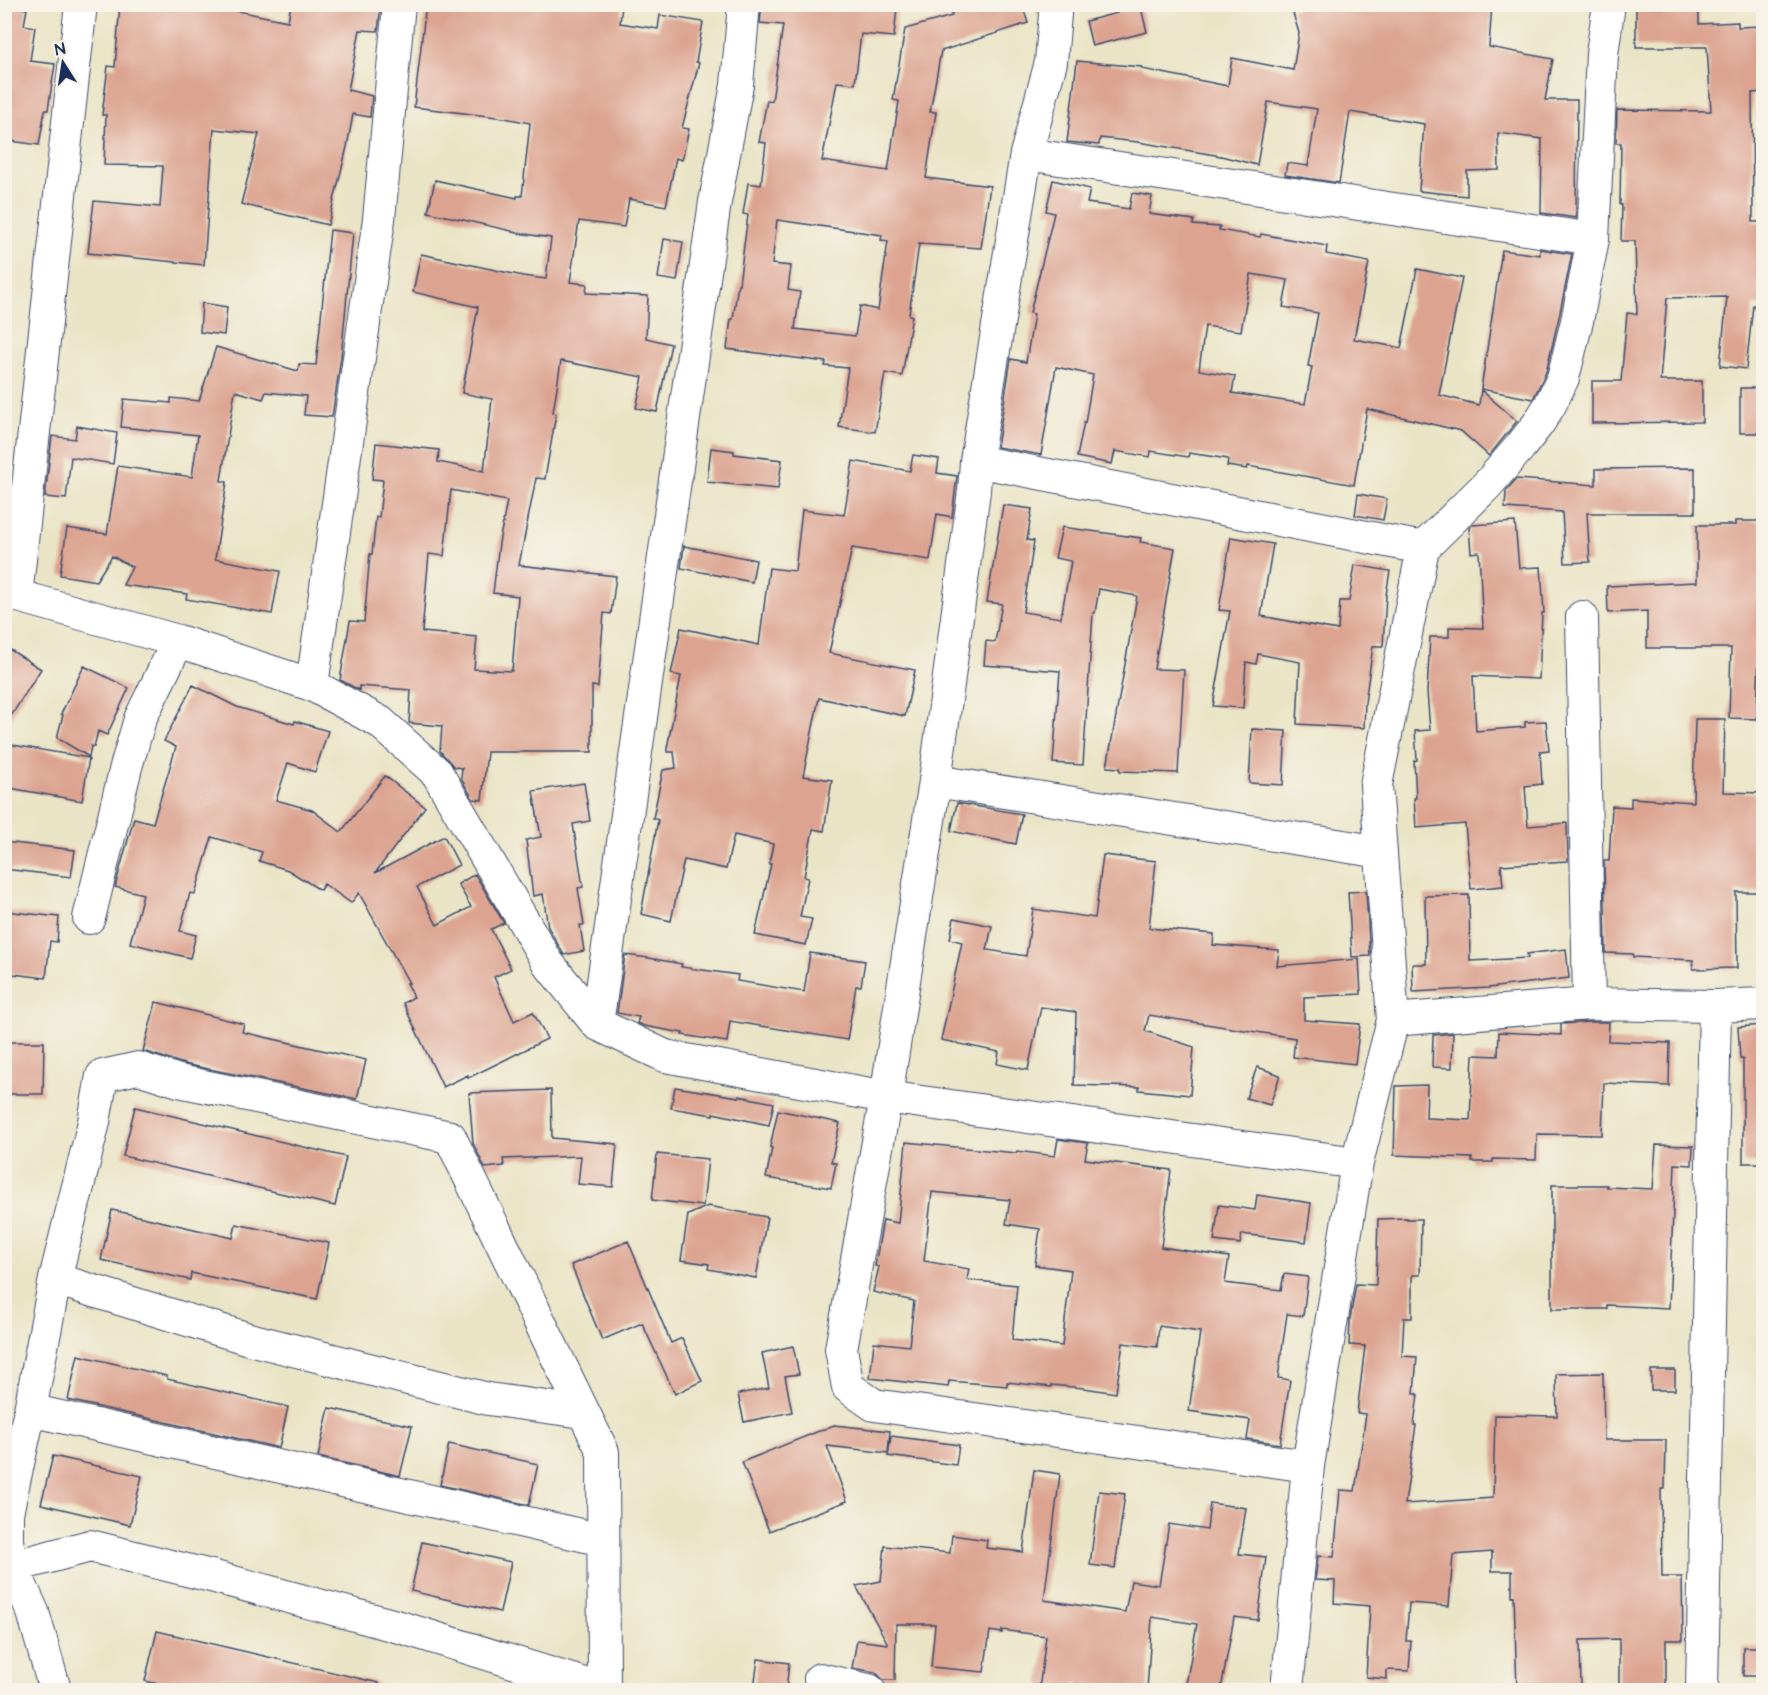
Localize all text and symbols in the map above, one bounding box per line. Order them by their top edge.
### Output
north arrow [33,33,93,93]
text: N [53,38,67,61]

